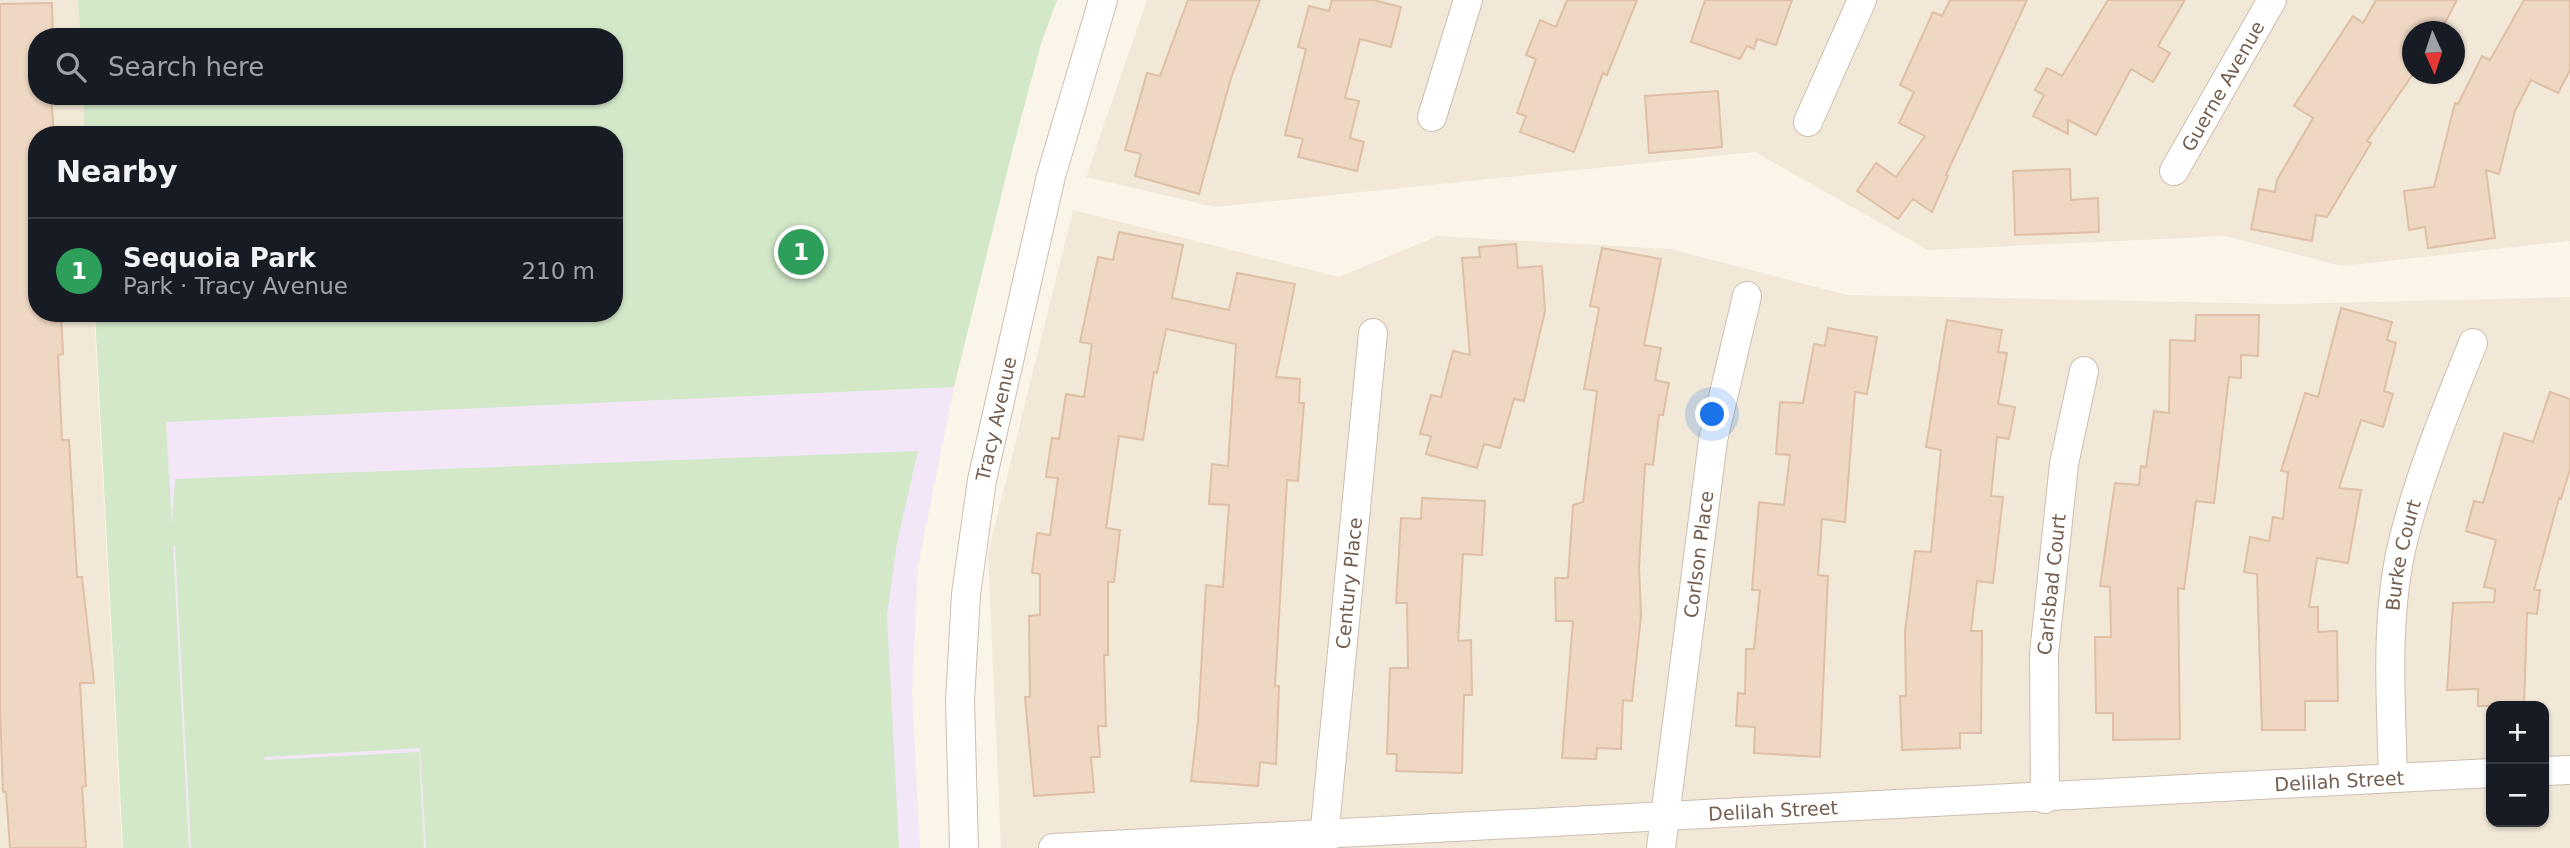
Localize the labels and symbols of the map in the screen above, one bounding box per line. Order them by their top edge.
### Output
street label: Guerne Avenue [2177,17,2269,155]
north arrow [2402,21,2465,84]
pin: 1 [778,226,824,278]
street label: Tracy Avenue [971,355,1021,484]
your location [1695,397,1729,431]
street label: Corlson Place [1679,489,1717,619]
street label: Burke Court [2381,497,2425,612]
street label: Carlsbad Court [2033,513,2070,656]
street label: Century Place [1331,516,1366,650]
street label: Delilah Street [2274,767,2405,795]
street label: Delilah Street [1708,796,1838,825]

